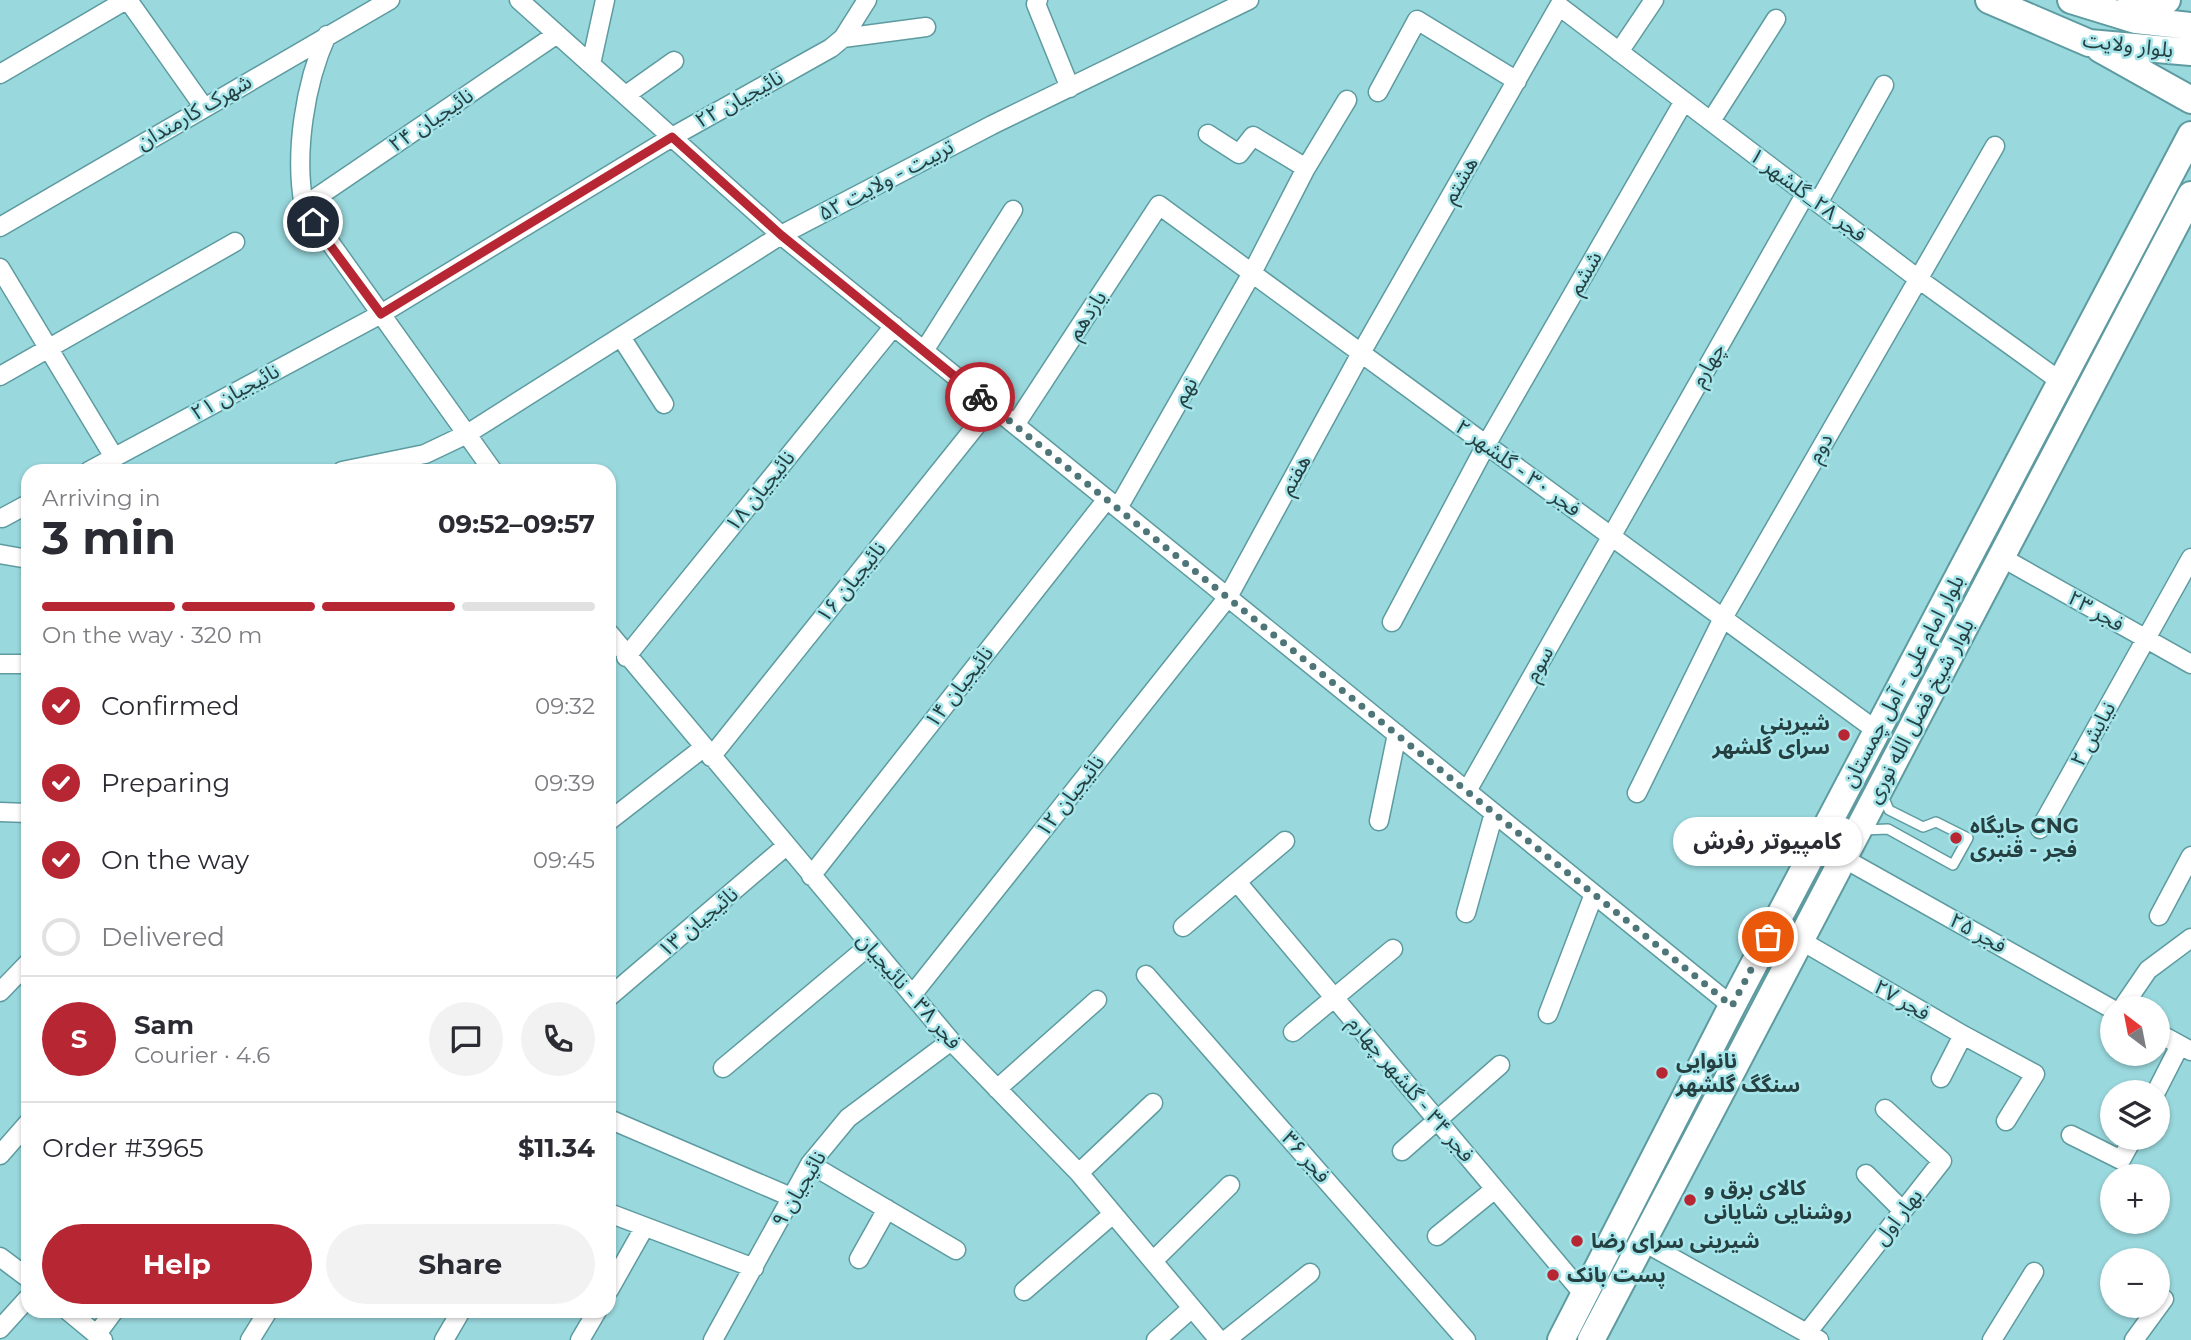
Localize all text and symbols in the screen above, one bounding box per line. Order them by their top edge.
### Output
street label: بلوار ولایت [2081,27,2175,62]
street label: نائیجیان ۲۲ [691,64,787,133]
street label: شهرک کارمندان [132,69,256,155]
street label: نائیجیان ۲۴ [384,82,478,157]
street label: تربیت - ولایت ۵۲ [814,133,958,226]
street label: فجر ۲۸_گلشهر ۱ [1745,142,1872,247]
street label: هشتم [1436,152,1485,209]
pin [283,192,343,252]
icon: home [294,203,332,241]
street label: ششم [1562,247,1610,300]
street label: یازدهم [1062,286,1114,346]
street label: چهارم [1685,339,1733,393]
street label: نائیجیان ۲۱ [186,358,283,425]
courier [945,362,1015,432]
street label: نهم [1167,372,1205,411]
icon: bike [961,378,999,416]
street label: فجر ۳۰ - گلشهر ۲ [1451,414,1586,521]
street label: دوم [1801,429,1841,469]
street label: نائیجیان ۱۸ [720,445,800,536]
street label: هفتم [1273,450,1318,501]
text: Arriving in [42,484,161,512]
text: 09:52–09:57 [438,508,595,540]
text: 3 min [42,509,176,566]
street label: نائیجیان ۱۶ [811,536,891,627]
street label: بلوار امام علی - آمل چمستان [1836,570,1973,793]
street label: فجر ۲۳ [2064,585,2129,637]
street label: بلوار شیخ فضل الله نوری [1860,614,1981,809]
text: On the way · 320 m [42,621,262,649]
street label: نائیجیان ۱۴ [919,641,998,732]
street label: سوم [1519,642,1562,688]
icon: check [42,687,80,725]
text: Confirmed [101,690,240,722]
text: 09:32 [535,692,595,720]
street label: نیایش ۲ [2065,697,2120,770]
place label: شیرینی سرای گلشهر [1712,710,1830,759]
marker: شیرینی سرای گلشهر [1836,727,1852,743]
street label: نائیجیان ۱۲ [1030,750,1109,841]
icon: check [42,764,80,802]
text: Preparing [101,767,230,799]
text: 09:39 [534,769,595,797]
place label: جایگاه CNG فجر - قنبری [1970,813,2079,862]
callout: کامپیوتر رفرش [1674,818,1862,867]
text: کامپیوتر رفرش [1693,827,1842,855]
marker: جایگاه CNG فجر - قنبری [1948,830,1964,846]
icon: check [42,841,80,879]
text: On the way [101,844,249,876]
text: 09:45 [533,846,595,874]
street label: نائیجیان ۱۳ [653,881,743,962]
pin [1738,907,1798,967]
street label: فجر ۲۵ [1946,907,2011,958]
icon: bag [1749,918,1787,956]
text: Delivered [101,921,225,953]
street label: فجر ۳۸ - نائیجیان [852,927,967,1054]
street label: فجر ۲۷ [1870,974,1935,1026]
north arrow [2100,996,2170,1066]
map controls [2100,996,2170,1318]
button: chat [429,1002,503,1076]
button: phone [521,1002,595,1076]
text: Sam [134,1009,194,1041]
street label: فجر ۳۴ - گلشهر چهارم [1340,1011,1480,1169]
text: S [71,1023,87,1055]
text: Courier · 4.6 [134,1041,270,1069]
place label: نانوایی سنگگ گلشهر [1675,1048,1800,1097]
marker: نانوایی سنگگ گلشهر [1654,1065,1670,1081]
button: layers [2100,1080,2170,1150]
street label: فجر ۳۶ [1277,1126,1336,1188]
text: Order #3965 [42,1132,204,1164]
text: $11.34 [518,1132,595,1164]
street label: نائیجیان ۹ [766,1146,831,1231]
button: + [2100,1164,2170,1234]
place label: کالای برق و روشنایی شایانی [1704,1175,1852,1224]
street label: بهار اول [1868,1184,1927,1250]
marker: کالای برق و روشنایی شایانی [1682,1192,1698,1208]
button: Help [42,1224,312,1304]
button: Share [326,1224,595,1304]
place label: شیرینی سرای رضا [1591,1228,1760,1253]
marker: شیرینی سرای رضا [1569,1233,1585,1249]
button: − [2100,1248,2170,1318]
place label: پست بانک [1567,1262,1666,1289]
marker: پست بانک [1545,1267,1561,1283]

